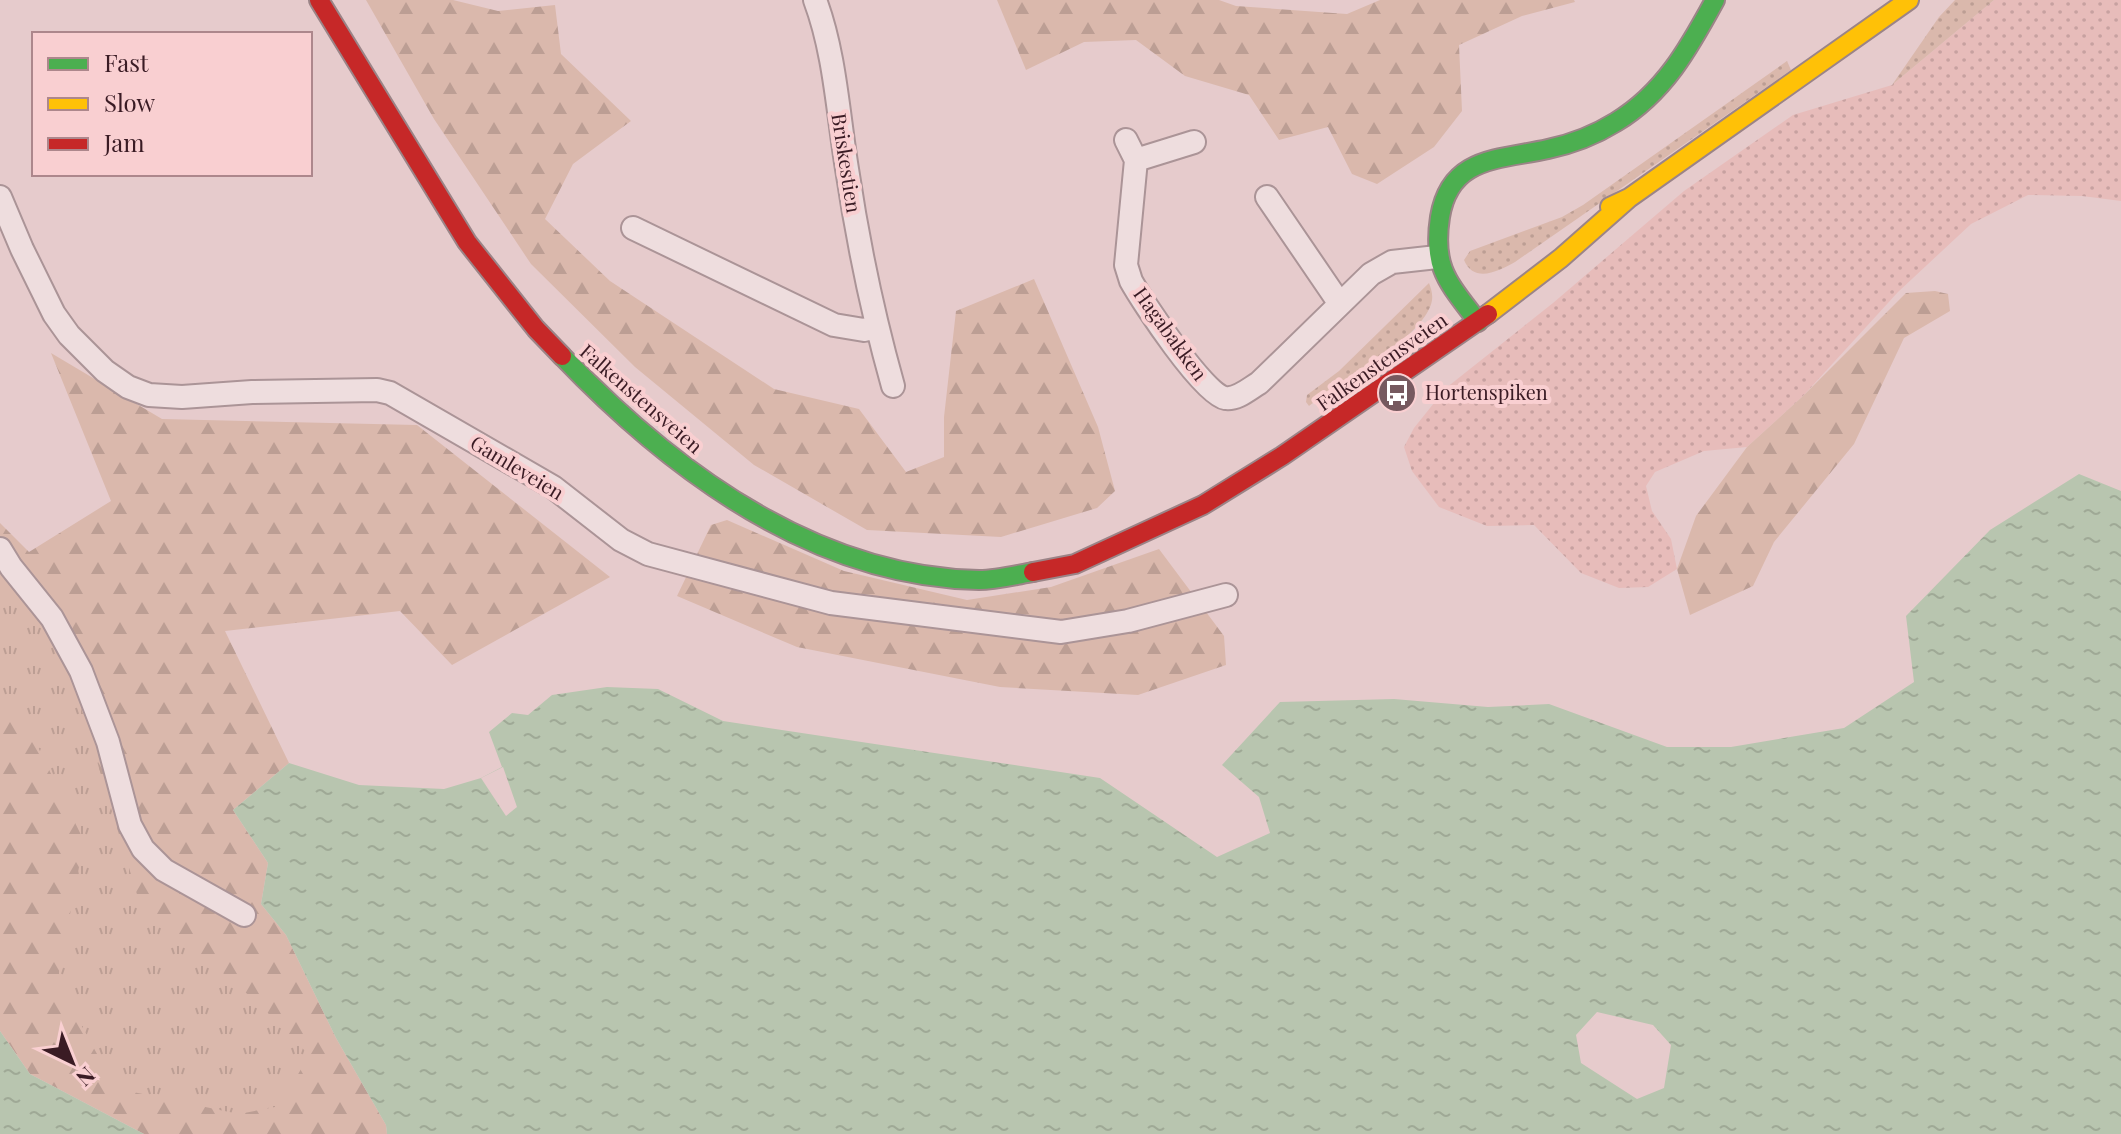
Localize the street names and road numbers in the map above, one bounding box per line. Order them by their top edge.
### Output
street label: Briskestien [826,111,869,215]
street label: Hagabakken [1128,281,1214,385]
street label: Falkenstensveien [1310,306,1452,416]
street label: Falkenstensveien [575,337,709,459]
street label: Gamleveien [466,428,570,505]

